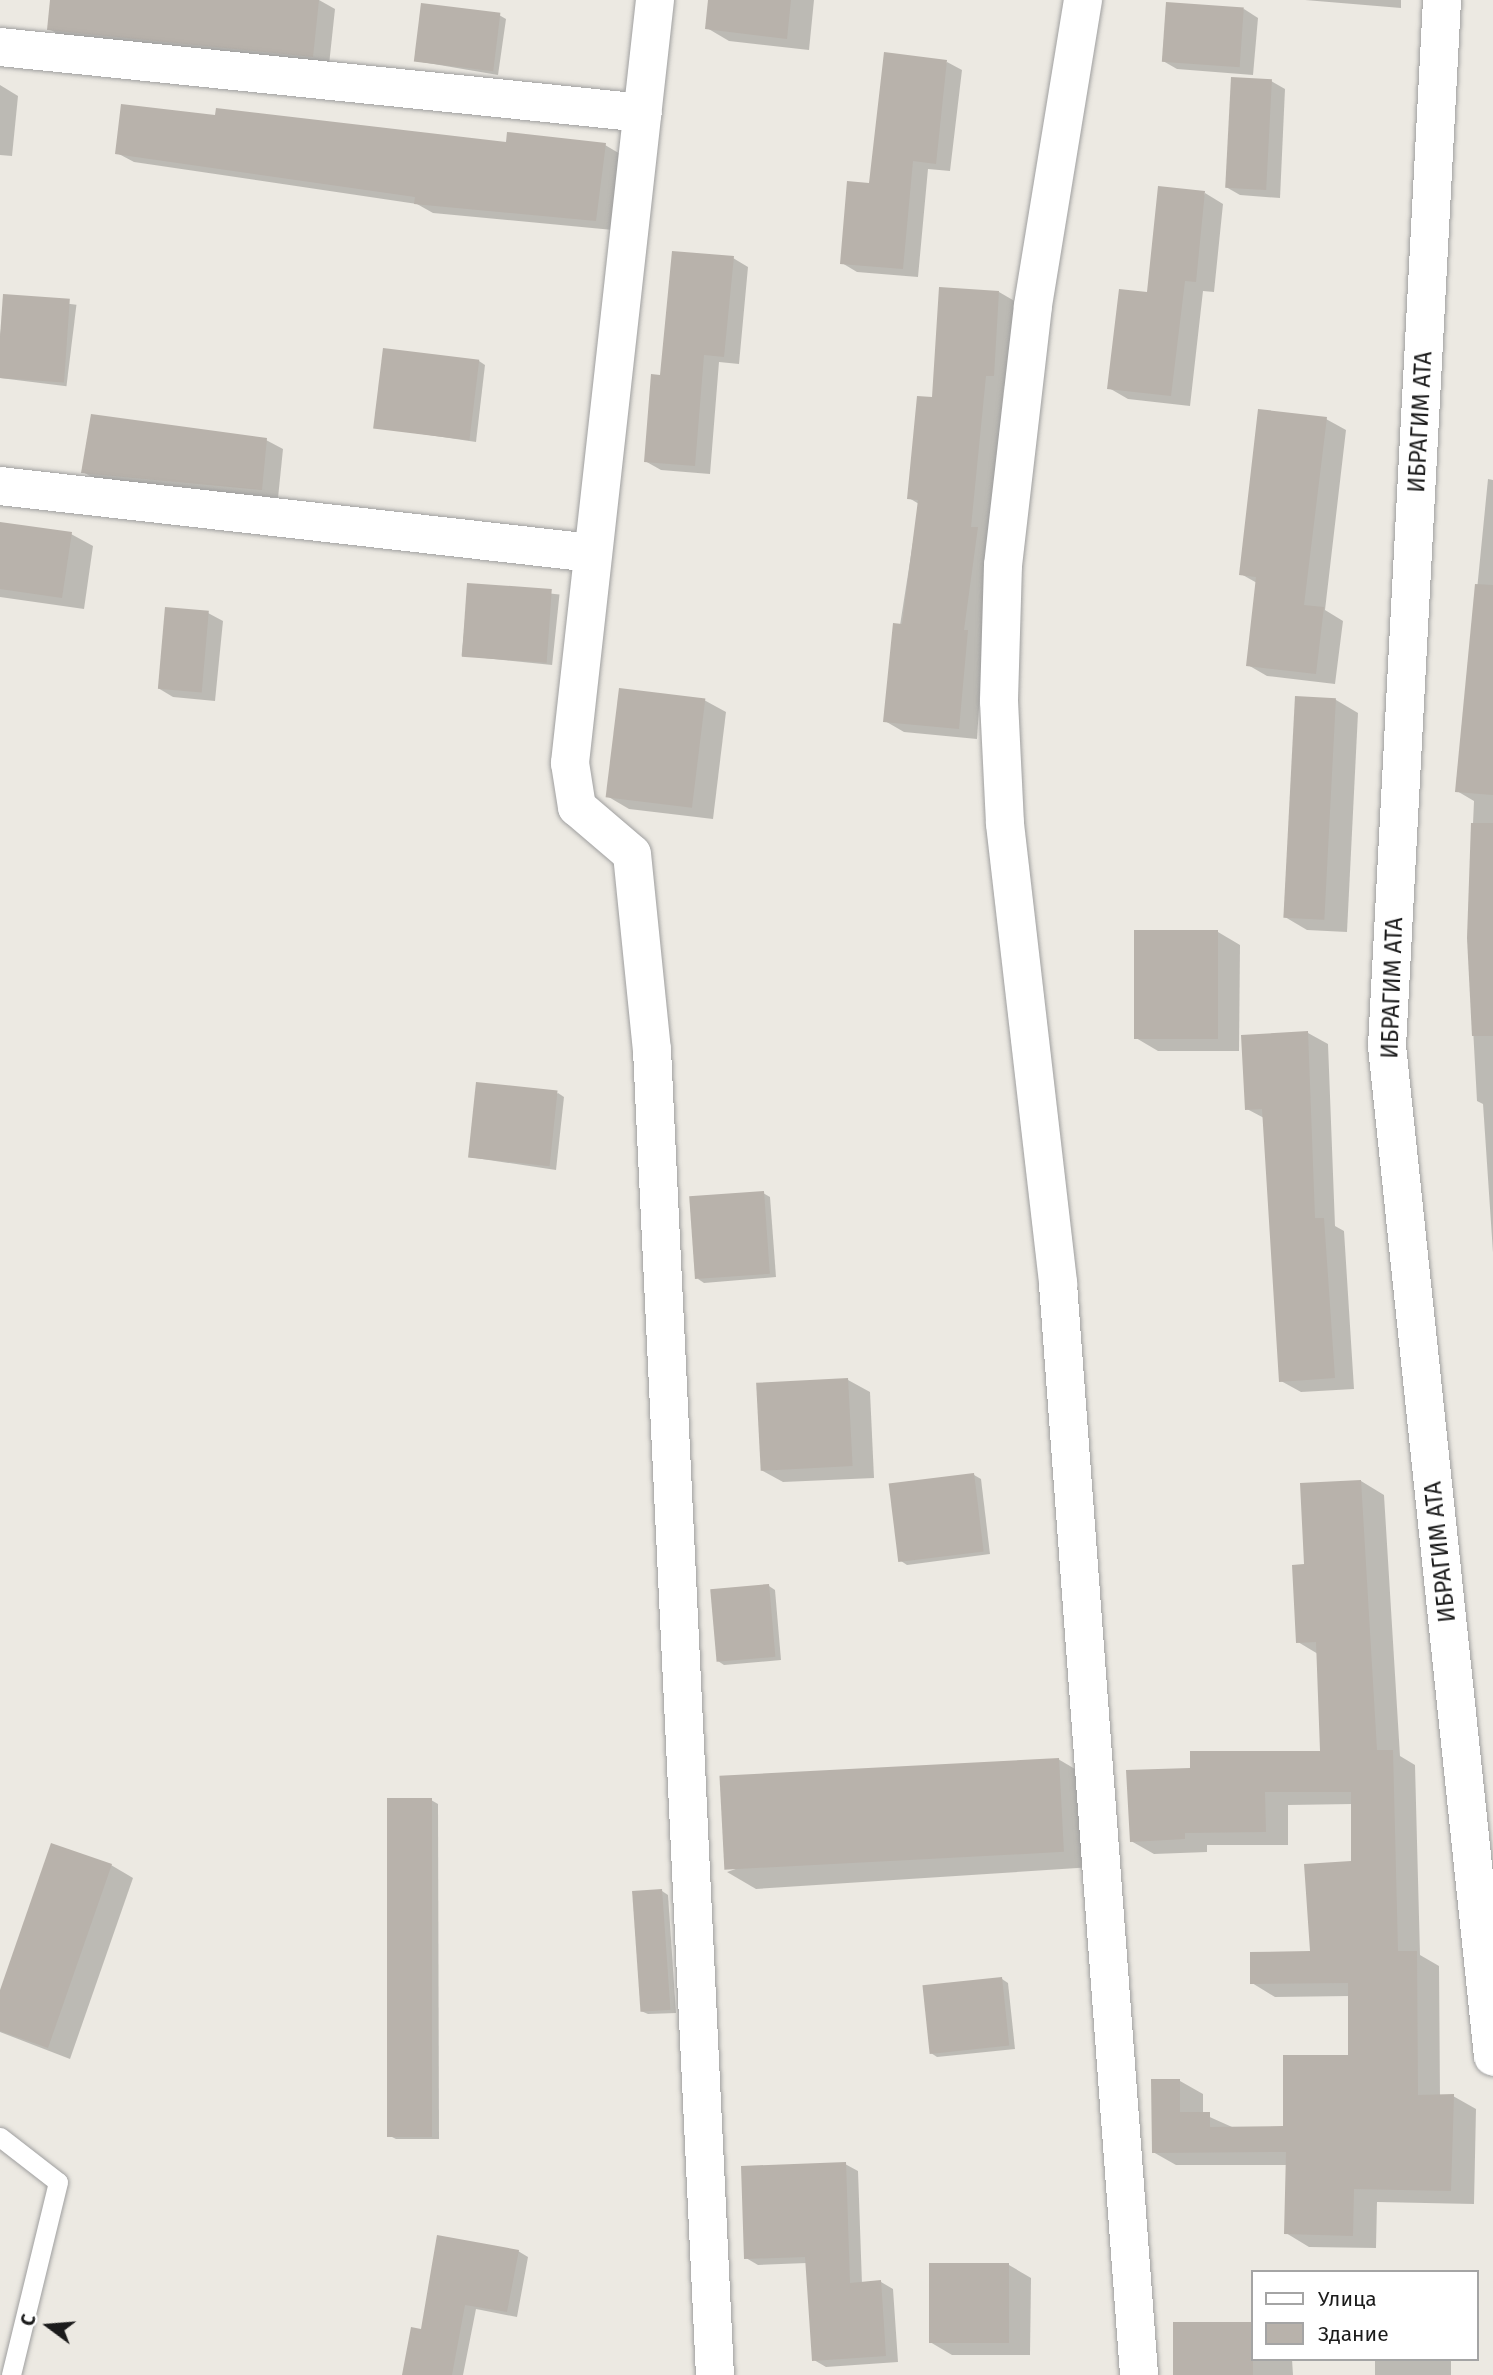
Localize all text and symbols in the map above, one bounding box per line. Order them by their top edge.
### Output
street label: ИБРАГИМ АТА [1403,351,1437,493]
street label: ИБРАГИМ АТА [1376,917,1408,1059]
street label: ИБРАГИМ АТА [1419,1480,1461,1624]
legend [1252,2270,1479,2361]
text: Улица [1318,2286,1377,2312]
north arrow [14,2291,84,2361]
text: С [16,2312,41,2329]
text: Здание [1318,2321,1389,2347]

